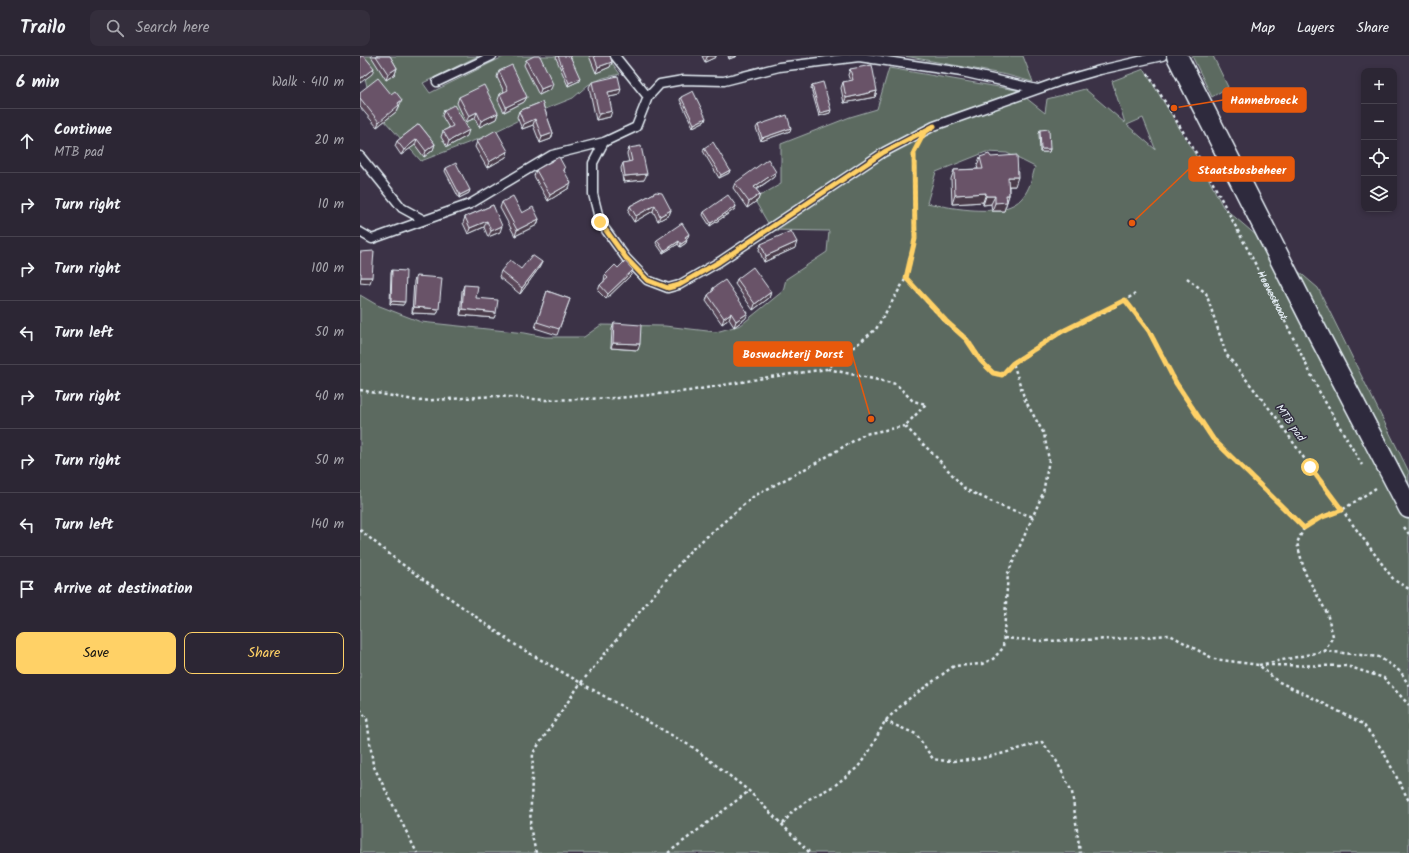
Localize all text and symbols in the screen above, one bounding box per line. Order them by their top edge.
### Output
search box [90,10,370,46]
text: Trailo [20,13,66,43]
text: Search here [136,16,210,40]
icon: search [104,17,126,39]
text: Map [1251,17,1275,39]
text: Layers [1297,17,1335,39]
text: Share [1357,17,1389,39]
map controls [1361,68,1397,212]
button: + [1361,68,1397,104]
text: 6 min [16,69,60,96]
text: Walk · 410 m [272,72,344,93]
callout: Hannebroeck [1223,88,1306,112]
text: Hannebroeck [1230,91,1299,110]
button: − [1361,104,1397,140]
text: Continue [54,118,112,142]
icon: ahead [16,130,38,152]
text: 20 m [314,130,344,151]
button: locate [1361,140,1397,176]
text: MTB pad [54,142,104,163]
callout: Staatsbosbeheer [1189,157,1294,181]
text: Staatsbosbeheer [1198,161,1287,180]
button: layers [1361,176,1397,212]
text: Turn right [54,193,121,217]
icon: right [16,194,38,216]
text: 10 m [318,194,344,215]
route end [591,213,609,231]
text: Turn right [54,257,121,281]
icon: right [16,258,38,280]
text: 100 m [311,258,344,279]
street label: Hoevestraat [1251,267,1293,324]
text: Turn left [54,321,114,345]
icon: left [16,322,38,344]
text: 50 m [315,322,344,343]
callout: Boswachterij Dorst [734,342,852,366]
text: Boswachterij Dorst [742,345,844,364]
text: Turn right [54,385,121,409]
icon: right [16,386,38,408]
text: 40 m [315,386,344,407]
street label: MTB pad [1271,401,1310,446]
text: Turn right [54,449,121,473]
icon: right [16,450,38,472]
text: 50 m [315,450,344,471]
route start [1301,458,1319,476]
text: Turn left [54,513,114,537]
icon: left [16,514,38,536]
text: 140 m [311,514,344,535]
text: Arrive at destination [54,577,193,601]
icon: arrive [16,578,38,600]
button: Save [16,632,176,674]
button: Share [184,632,344,674]

